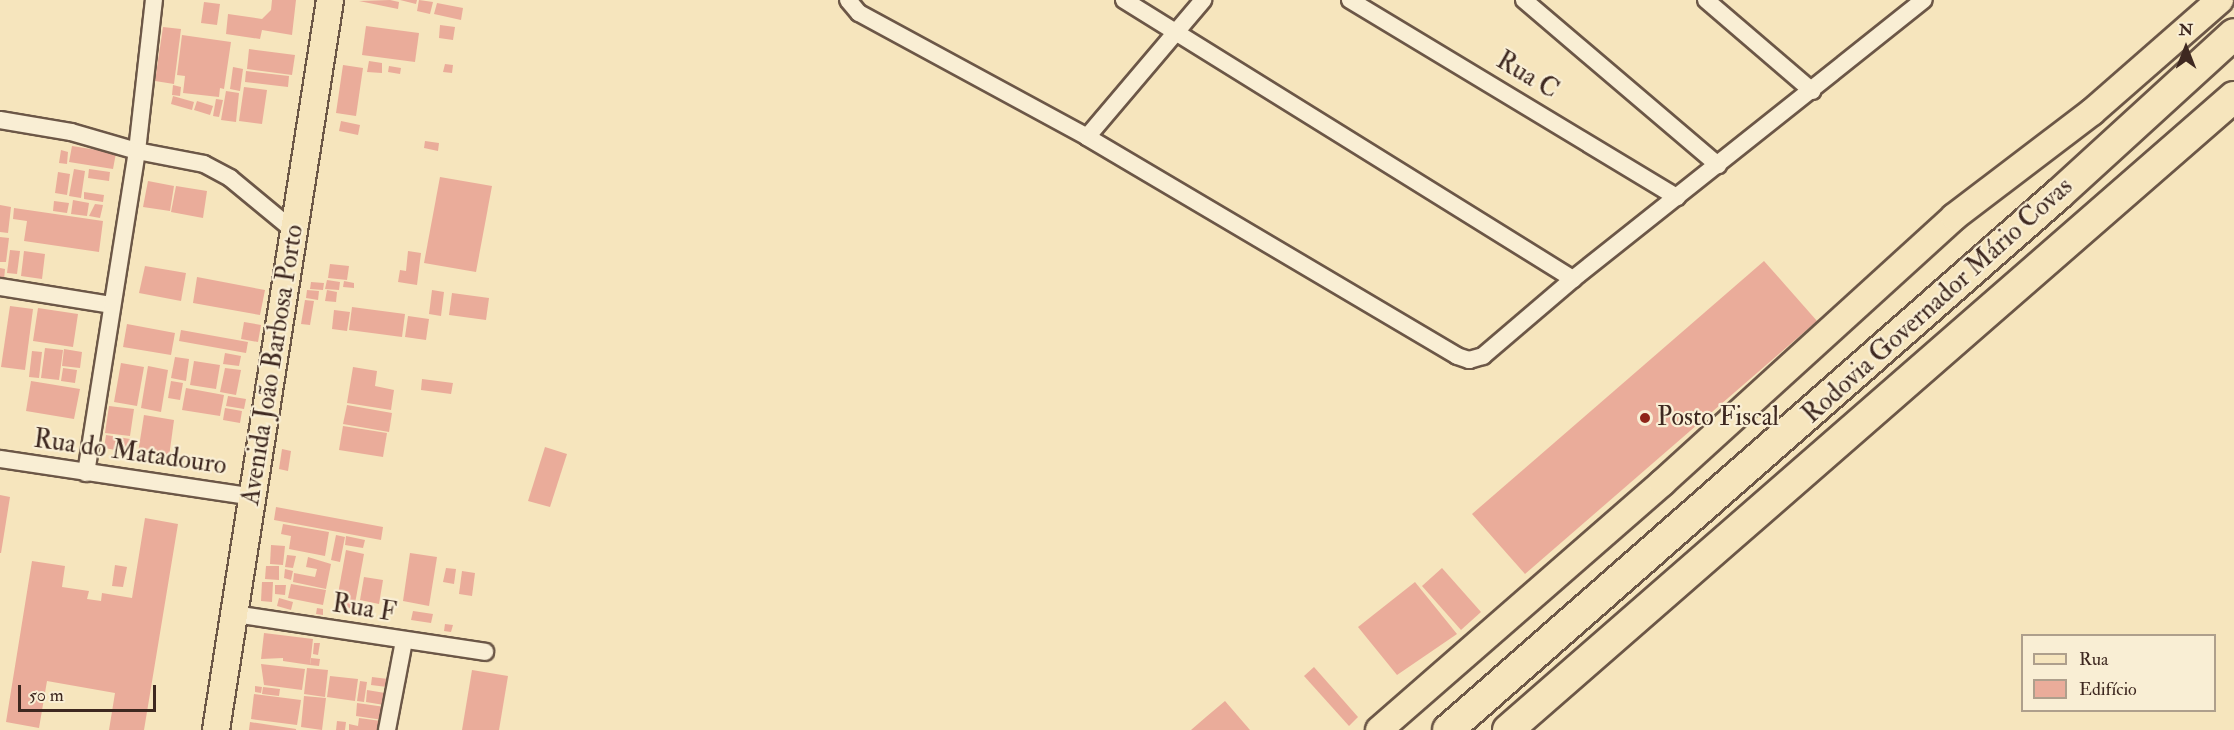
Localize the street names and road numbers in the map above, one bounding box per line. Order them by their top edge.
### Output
street label: Rua C [1490,45,1564,107]
street label: Rodovia Governador Mário Covas [1797,171,2079,431]
street label: Avenida João Barbosa Porto [235,223,311,507]
street label: Rua do Matadouro [32,424,228,482]
street label: Rua F [330,589,398,629]

